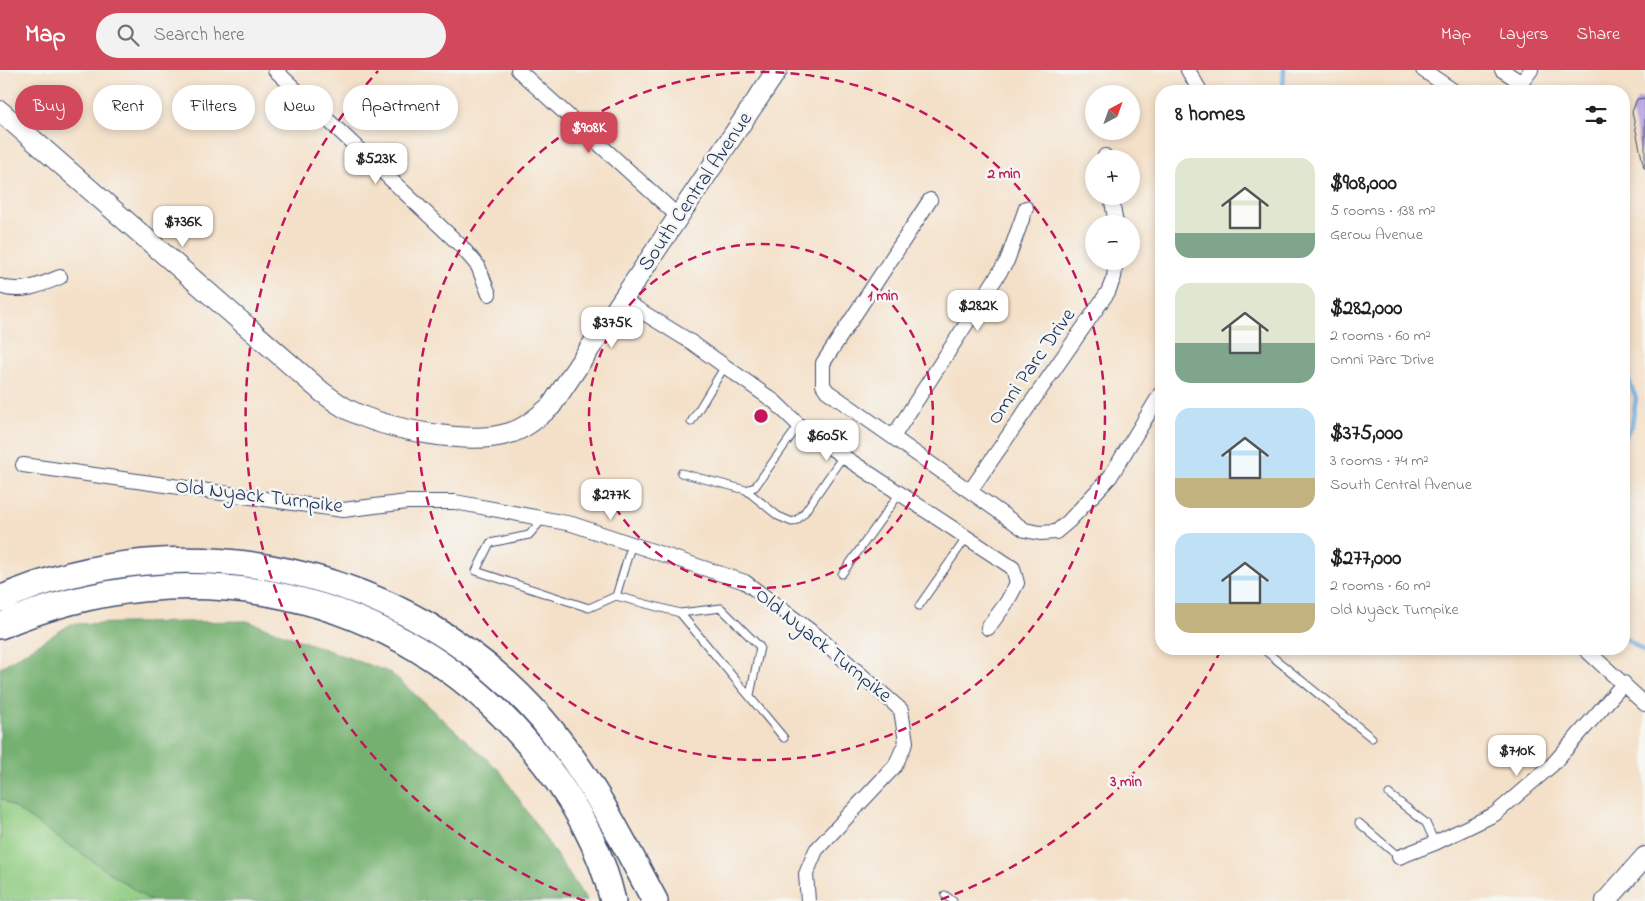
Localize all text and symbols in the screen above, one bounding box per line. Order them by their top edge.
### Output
search box [96,13,446,58]
text: Map [25,18,66,53]
icon: search [114,21,142,49]
text: Search here [154,22,245,49]
text: Map [1441,22,1471,48]
text: Layers [1499,22,1549,48]
text: Share [1577,22,1620,48]
chip: Buy [15,85,83,130]
chip: Rent [93,85,162,130]
chip: Filters [172,85,255,130]
chip: New [265,85,333,130]
chip: Apartment [343,85,458,130]
north arrow [1085,85,1140,140]
map controls [1085,85,1140,270]
text: 8 homes [1175,100,1245,130]
icon: filters [1582,101,1610,129]
street label: South Central Avenue [631,106,761,278]
pin: $908K [554,112,624,154]
text: $908K [571,116,607,140]
pin: $523K [341,142,411,185]
text: $523K [355,147,397,171]
button: + [1085,150,1140,205]
text: 2 min [987,163,1021,185]
text: $908,000 [1330,169,1397,199]
icon: home [1215,178,1275,238]
text: 5 rooms · 138 m² [1330,199,1436,223]
pin: $736K [148,206,218,248]
text: $736K [164,210,202,234]
button: − [1085,215,1140,270]
text: Gerow Avenue [1330,223,1423,247]
text: 1 min [868,285,899,307]
pin: $282K [943,290,1013,332]
text: $282K [958,294,998,318]
text: $282,000 [1330,294,1402,324]
street label: Omni Parc Drive [981,302,1084,432]
icon: home [1215,303,1275,363]
pin: $375K [577,306,647,349]
text: $375K [592,311,632,335]
text: 2 rooms · 60 m² [1330,324,1431,348]
text: Omni Parc Drive [1330,348,1434,372]
centre of rings [752,407,770,425]
text: $375,000 [1330,419,1403,449]
pin: $605K [792,420,862,462]
text: $605K [807,424,847,448]
icon: home [1215,428,1275,488]
text: 3 rooms · 74 m² [1330,449,1429,473]
street label: Old Nyack Turnpike [173,472,345,524]
text: South Central Avenue [1330,473,1472,497]
pin: $277K [576,478,646,521]
text: $277K [592,483,630,507]
text: $277,000 [1330,544,1401,574]
icon: home [1215,553,1275,613]
text: 2 rooms · 60 m² [1330,574,1431,598]
street label: Old Nyack Turnpike [747,581,898,713]
text: Old Nyack Turnpike [1330,598,1459,622]
pin: $710K [1482,734,1552,777]
text: $710K [1499,739,1535,763]
text: 3 min [1109,771,1142,793]

